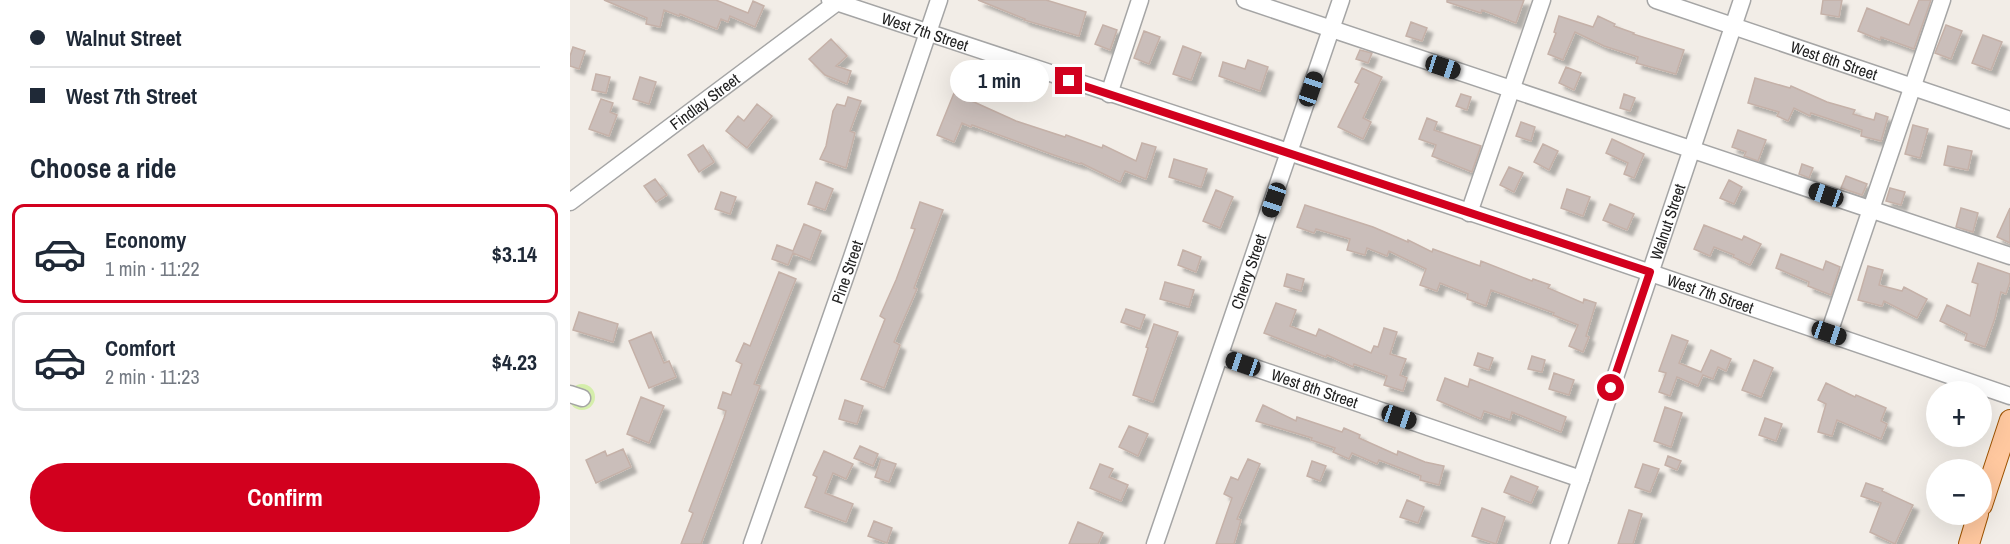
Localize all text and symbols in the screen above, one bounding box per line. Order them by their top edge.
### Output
street label: West 7th Street [879,7,972,56]
text: Walnut Street [66,23,182,53]
street label: West 6th Street [1788,35,1881,85]
car [1423,53,1463,81]
callout: 1 min [949,60,1048,102]
text: 1 min [978,67,1021,94]
route end [1055,67,1082,94]
street label: Findlay Street [665,68,744,135]
car [1297,69,1325,109]
text: West 7th Street [66,81,197,111]
text: Choose a ride [30,150,176,186]
car [1260,180,1288,220]
street label: Walnut Street [1644,180,1691,263]
car [1806,181,1846,209]
text: Economy [105,225,186,255]
icon: car [33,227,87,281]
street label: Cherry Street [1225,231,1271,312]
street label: Pine Street [826,237,868,307]
text: $3.14 [492,239,537,269]
text: 1 min · 11:22 [105,255,200,282]
street label: West 7th Street [1664,268,1757,319]
car [1809,319,1849,347]
text: Comfort [105,333,175,363]
icon: car [33,335,87,389]
text: $4.23 [492,347,537,377]
car [1223,350,1263,378]
text: 2 min · 11:23 [105,363,200,390]
street label: West 8th Street [1268,363,1361,413]
route start [1597,374,1624,401]
map controls [1926,381,1992,525]
button: + [1926,381,1992,447]
car [1379,403,1419,431]
button: − [1926,459,1992,525]
button: Confirm [30,463,540,532]

